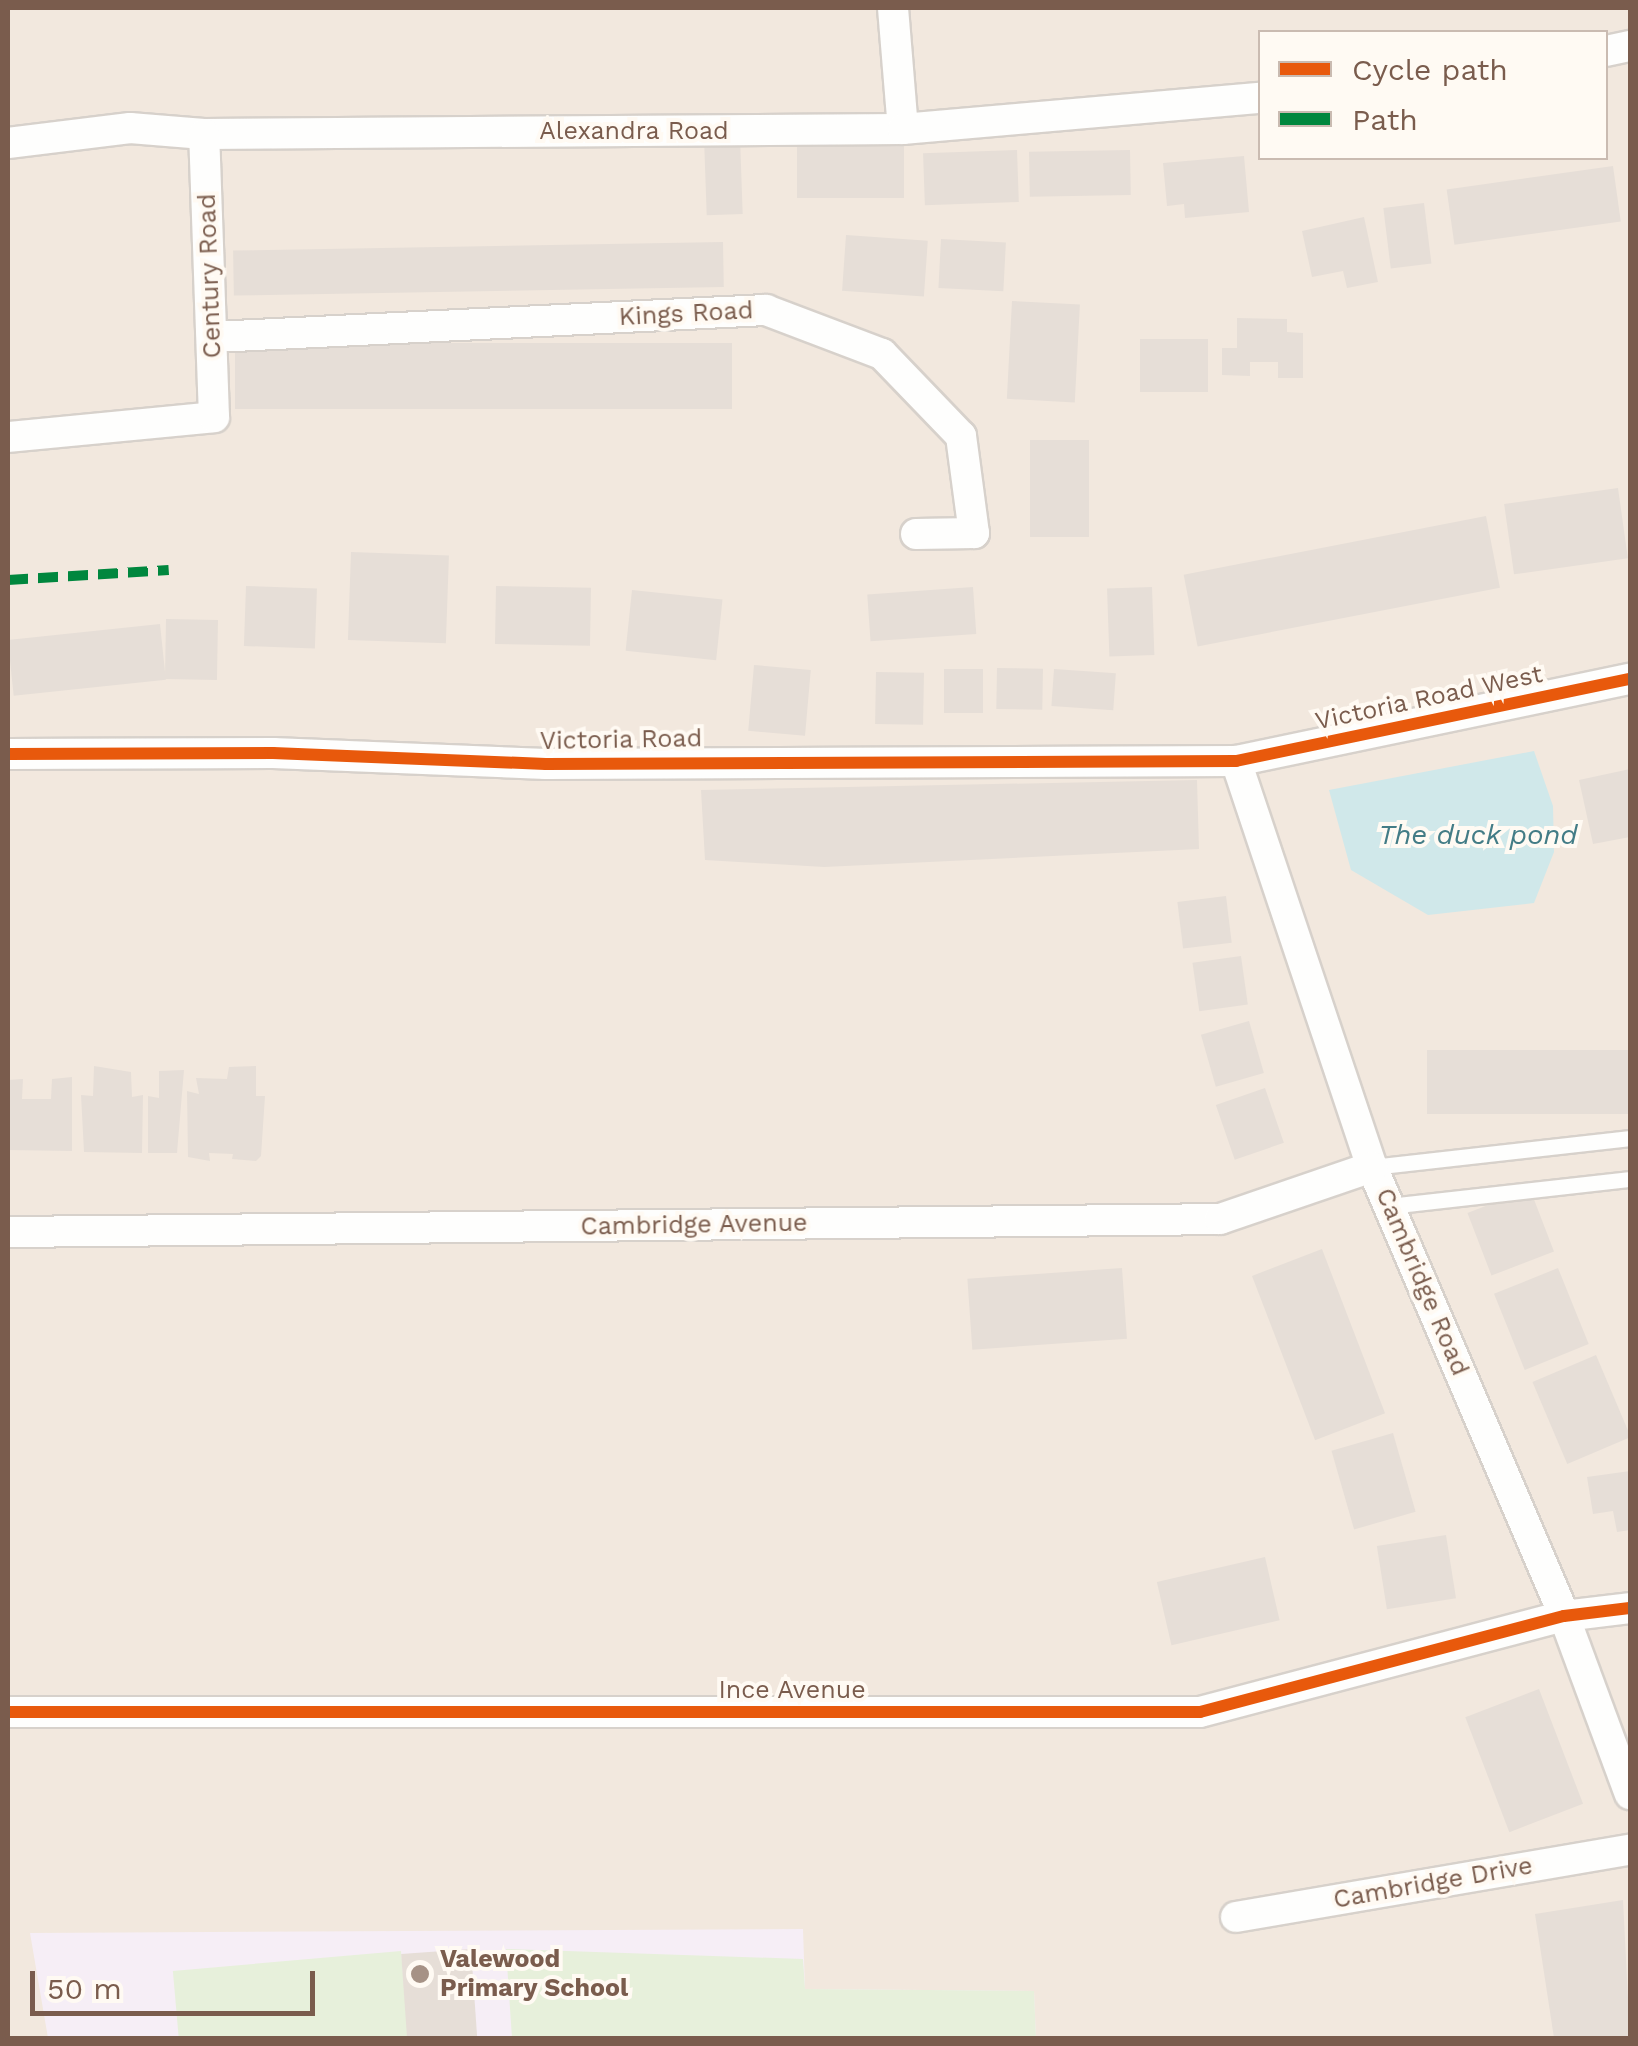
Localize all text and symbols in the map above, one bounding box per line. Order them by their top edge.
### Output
legend [1258,30,1608,160]
text: Cycle path [1352,52,1508,87]
text: Path [1352,102,1418,137]
street label: Alexandra Road [539,116,729,146]
street label: Century Road [192,193,228,359]
street label: Kings Road [618,295,754,333]
street label: Victoria Road West [1312,659,1546,737]
street label: Victoria Road [539,724,703,756]
water label: The duck pond [1378,818,1578,852]
street label: Cambridge Road [1369,1184,1475,1380]
street label: Cambridge Avenue [580,1208,808,1242]
street label: Ince Avenue [718,1675,866,1705]
street label: Cambridge Drive [1331,1851,1535,1915]
place label: Valewood Primary School [440,1945,629,2004]
scale bar [35,1951,320,2013]
marker: Valewood Primary School [409,1963,431,1985]
text: 50 m [47,1971,122,2006]

